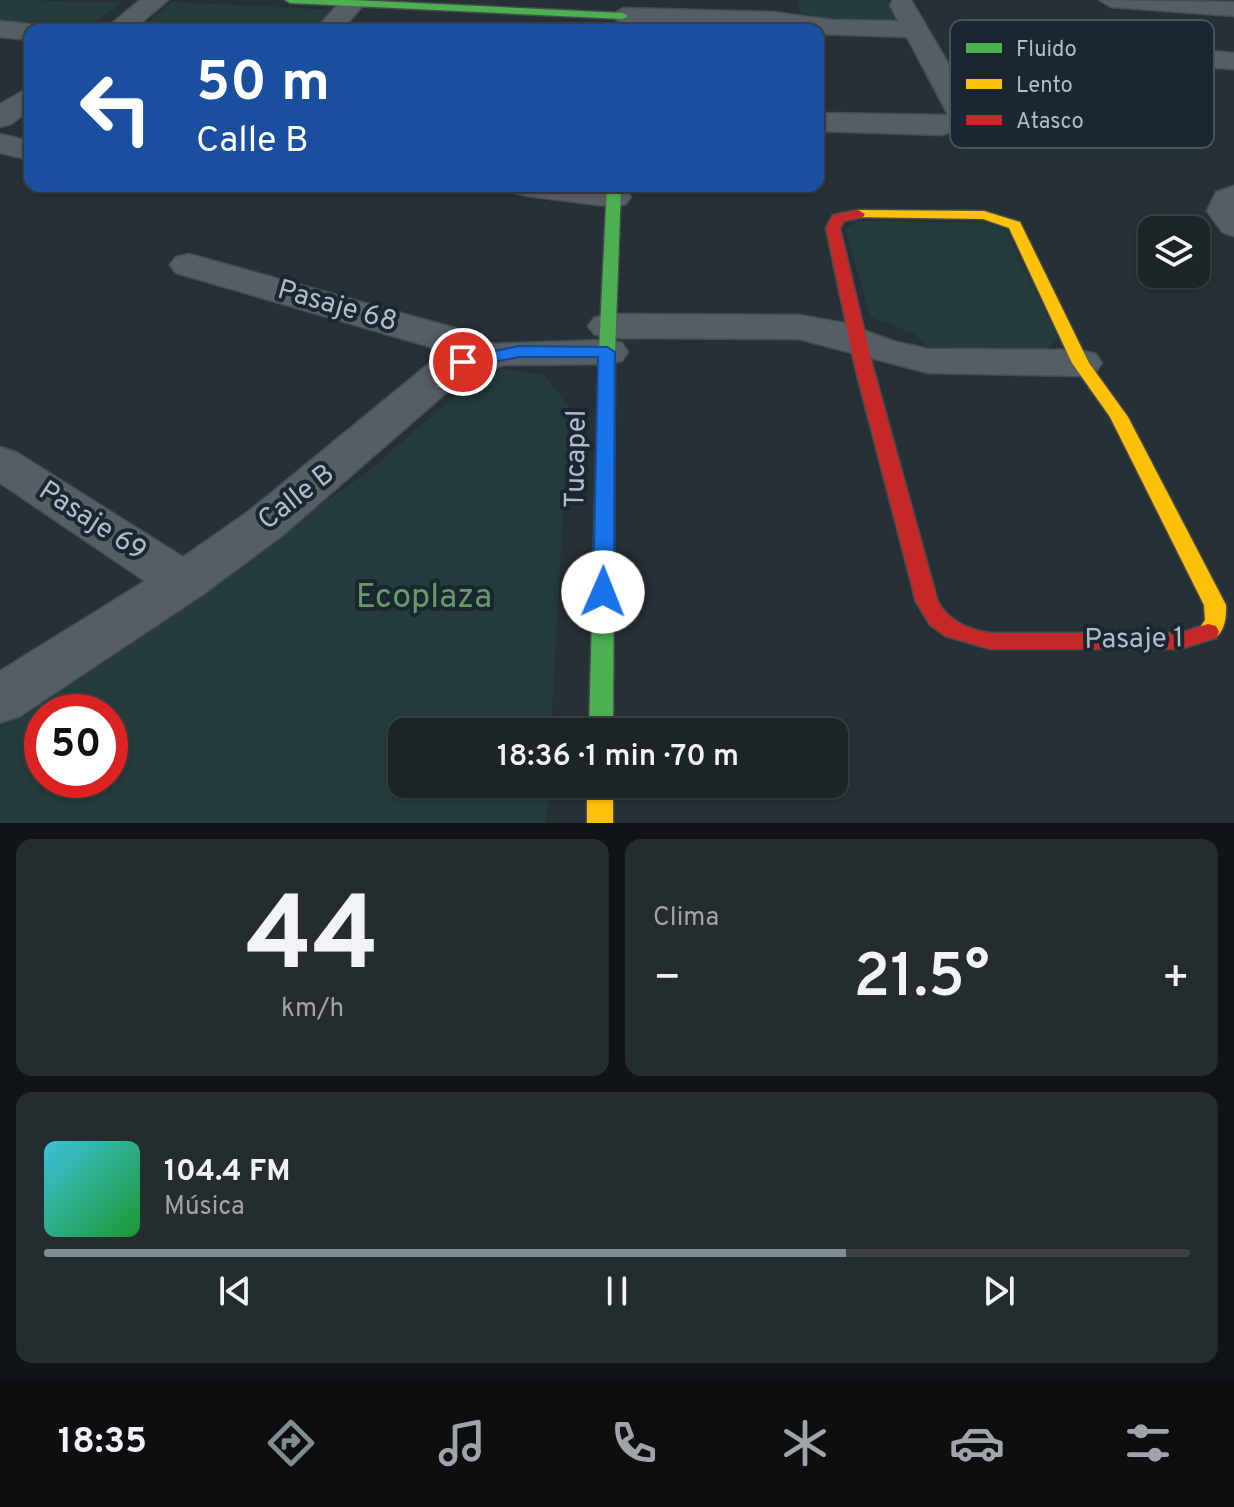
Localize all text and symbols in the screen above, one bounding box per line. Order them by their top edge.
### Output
legend [950,20,1214,148]
text: Fluido [1016,37,1077,64]
text: 50 m [196,50,330,120]
icon: left [64,56,168,160]
text: Lento [1016,73,1073,100]
text: Atasco [1016,109,1084,136]
text: Calle B [196,119,309,165]
map controls [1138,216,1210,288]
button: layers [1138,216,1210,288]
street label: Pasaje 68 [273,273,401,341]
pin [429,328,497,396]
icon: arrive [441,340,485,384]
street label: Tucapel [558,410,596,508]
street label: Calle B [251,457,343,539]
street label: Pasaje 69 [31,474,153,570]
position arrow [561,550,645,634]
park label: Ecoplaza [356,577,492,620]
street label: Pasaje 1 [1084,621,1184,659]
speed limit sign: 50 [24,694,128,798]
text: 18:36 · 1 min · 70 m [497,739,739,776]
text: 44 [246,875,379,1007]
text: Clima [653,902,719,935]
text: 21.5° [853,942,990,1018]
text: − [653,952,681,1008]
text: + [1162,952,1190,1008]
text: km/h [281,993,344,1026]
text: 104.4 FM [164,1154,291,1191]
text: Música [164,1191,245,1224]
icon: previous [213,1269,257,1313]
icon: pause [595,1269,639,1313]
icon: next [977,1269,1021,1313]
icon: directions [263,1415,319,1471]
icon: music [434,1415,490,1471]
icon: phone [606,1415,662,1471]
icon: climate [777,1415,833,1471]
icon: car [949,1415,1005,1471]
icon: filters [1120,1415,1176,1471]
text: 18:35 [58,1420,147,1466]

